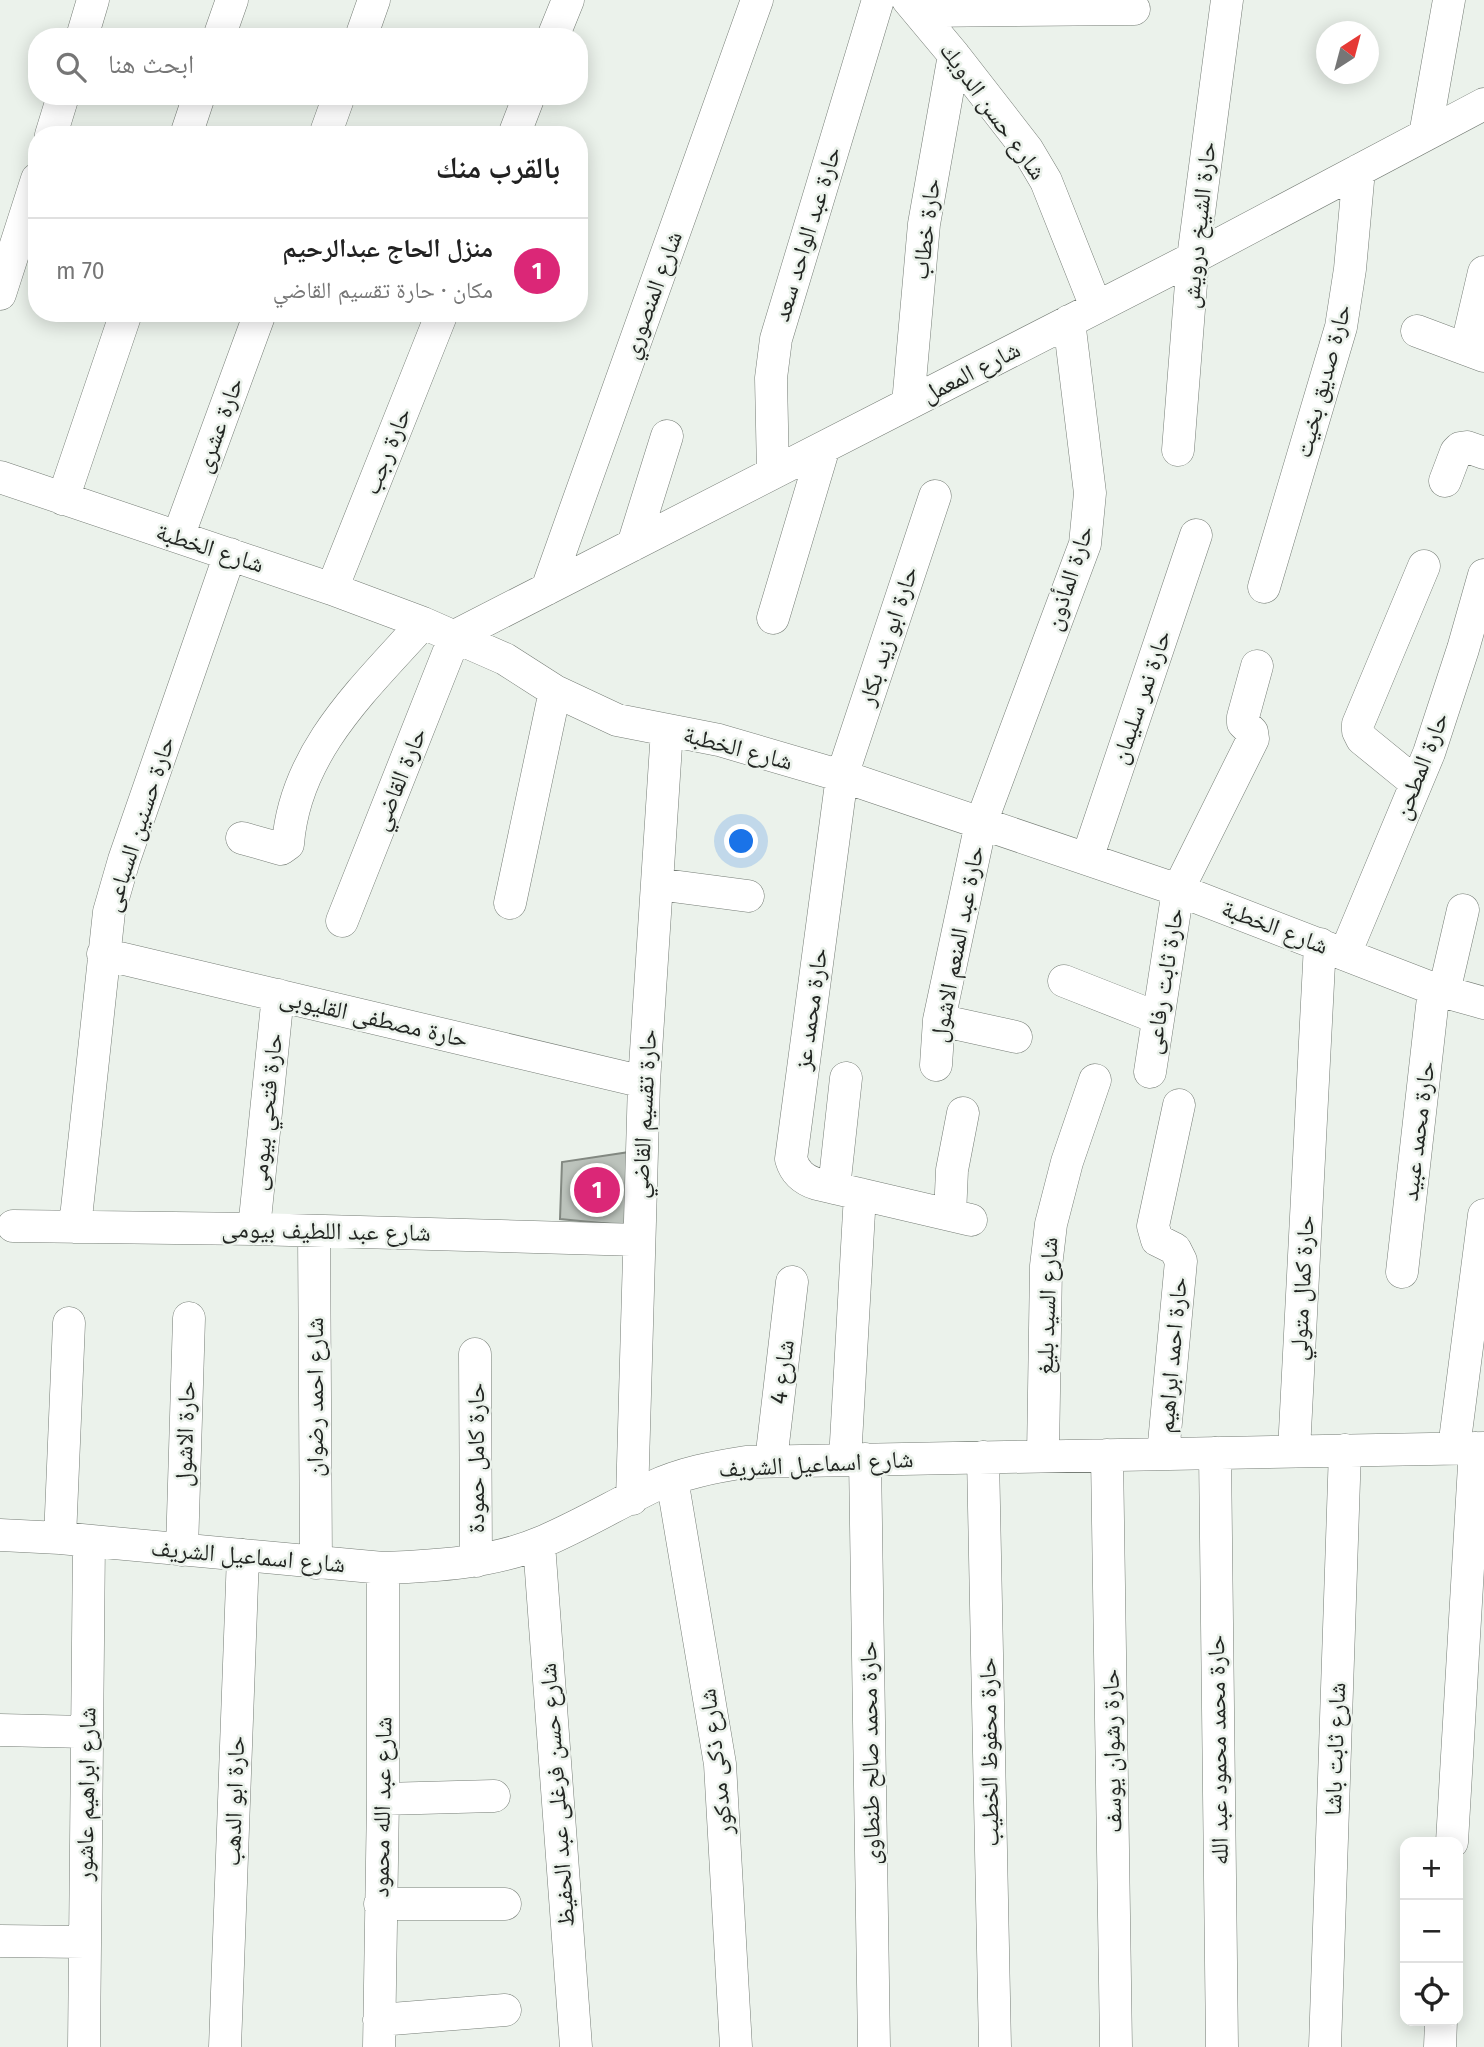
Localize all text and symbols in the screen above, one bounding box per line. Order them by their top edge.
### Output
north arrow [1316,21,1379,84]
search box [28,28,588,105]
street label: شارع حسن الدويك [933,37,1052,186]
icon: search [52,48,90,86]
text: ابحث هنا [108,49,194,80]
street label: حارة الشيخ درويش [1176,140,1223,310]
street label: حارة عبد الواحد سعد [767,143,847,325]
text: بالقرب منك [436,150,560,186]
street label: حارة خطاب [906,177,946,281]
street label: شارع المنصوري [616,227,693,364]
text: منزل الحاج عبدالرحيم [282,233,493,264]
text: 70 m [56,257,105,285]
text: 1 [532,257,542,285]
text: مكان · حارة تقسيم القاضي [273,276,493,304]
street label: حارة صديق بخيت [1289,301,1357,461]
street label: شارع المعمل [917,335,1025,410]
street label: حارة عشرى [189,374,249,476]
street label: حارة رجب [357,404,417,498]
street label: شارع الخطبة [152,517,267,580]
street label: حارة المأذون [1039,522,1099,634]
street label: حارة ابو زيد بكار [852,563,924,710]
street label: حارة نمر سليمان [1105,626,1177,768]
street label: حارة المطحن [1388,708,1454,824]
street label: شارع الخطبة [680,720,796,777]
street label: حارة القاضي [366,724,437,836]
street label: حارة حسنين السباعى [98,733,180,915]
your location [724,824,758,858]
street label: حارة عبد المنعم الاشول [924,843,992,1045]
street label: شارع الخطبة [1217,894,1332,961]
street label: حارة ثابت رفاعى [1139,906,1189,1056]
street label: حارة محمد عز [788,946,833,1073]
street label: حارة مصطفى القليوبى [277,983,471,1053]
street label: حارة تقسيم القاضي [626,1029,668,1200]
street label: حارة فتحي بيومى [244,1032,293,1193]
street label: حارة محمد عبيد [1396,1060,1440,1202]
pin: 1 [574,1164,620,1216]
street label: حارة كمال متولي [1284,1214,1325,1362]
street label: شارع عبد اللطيف بيومى [221,1215,431,1248]
street label: شارع السيد بليغ [1031,1237,1064,1375]
street label: حارة احمد ابراهيم [1151,1276,1195,1434]
street label: شارع احمد رضوان [301,1317,330,1477]
street label: شارع 4 [764,1338,801,1406]
street label: حارة الاشول [169,1380,201,1488]
street label: حارة كامل حمودة [462,1383,490,1533]
street label: شارع اسماعيل الشريف [718,1445,914,1484]
street label: شارع اسماعيل الشريف [150,1534,346,1579]
street label: حارة محمد محمود عبد الله [1202,1635,1234,1865]
street label: حارة محمد صالح طنطاوى [854,1641,887,1865]
street label: حارة محفوظ الخطيب [973,1657,1005,1847]
street label: شارع حسن فرغلى عبد الحفيظ [534,1662,581,1928]
street label: حارة رشوان يوسف [1097,1669,1127,1833]
street label: شارع ثابت باشا [1319,1682,1352,1816]
street label: شارع ذكى مدكور [693,1687,740,1838]
street label: شارع ابراهيم عاشور [70,1707,104,1882]
street label: شارع عبد الله محمود [366,1716,399,1898]
street label: حارة ابو الدهب [218,1735,250,1867]
map controls [1400,1837,1463,2026]
button: + [1400,1837,1463,1900]
button: − [1400,1900,1463,1963]
button: locate [1400,1963,1463,2026]

